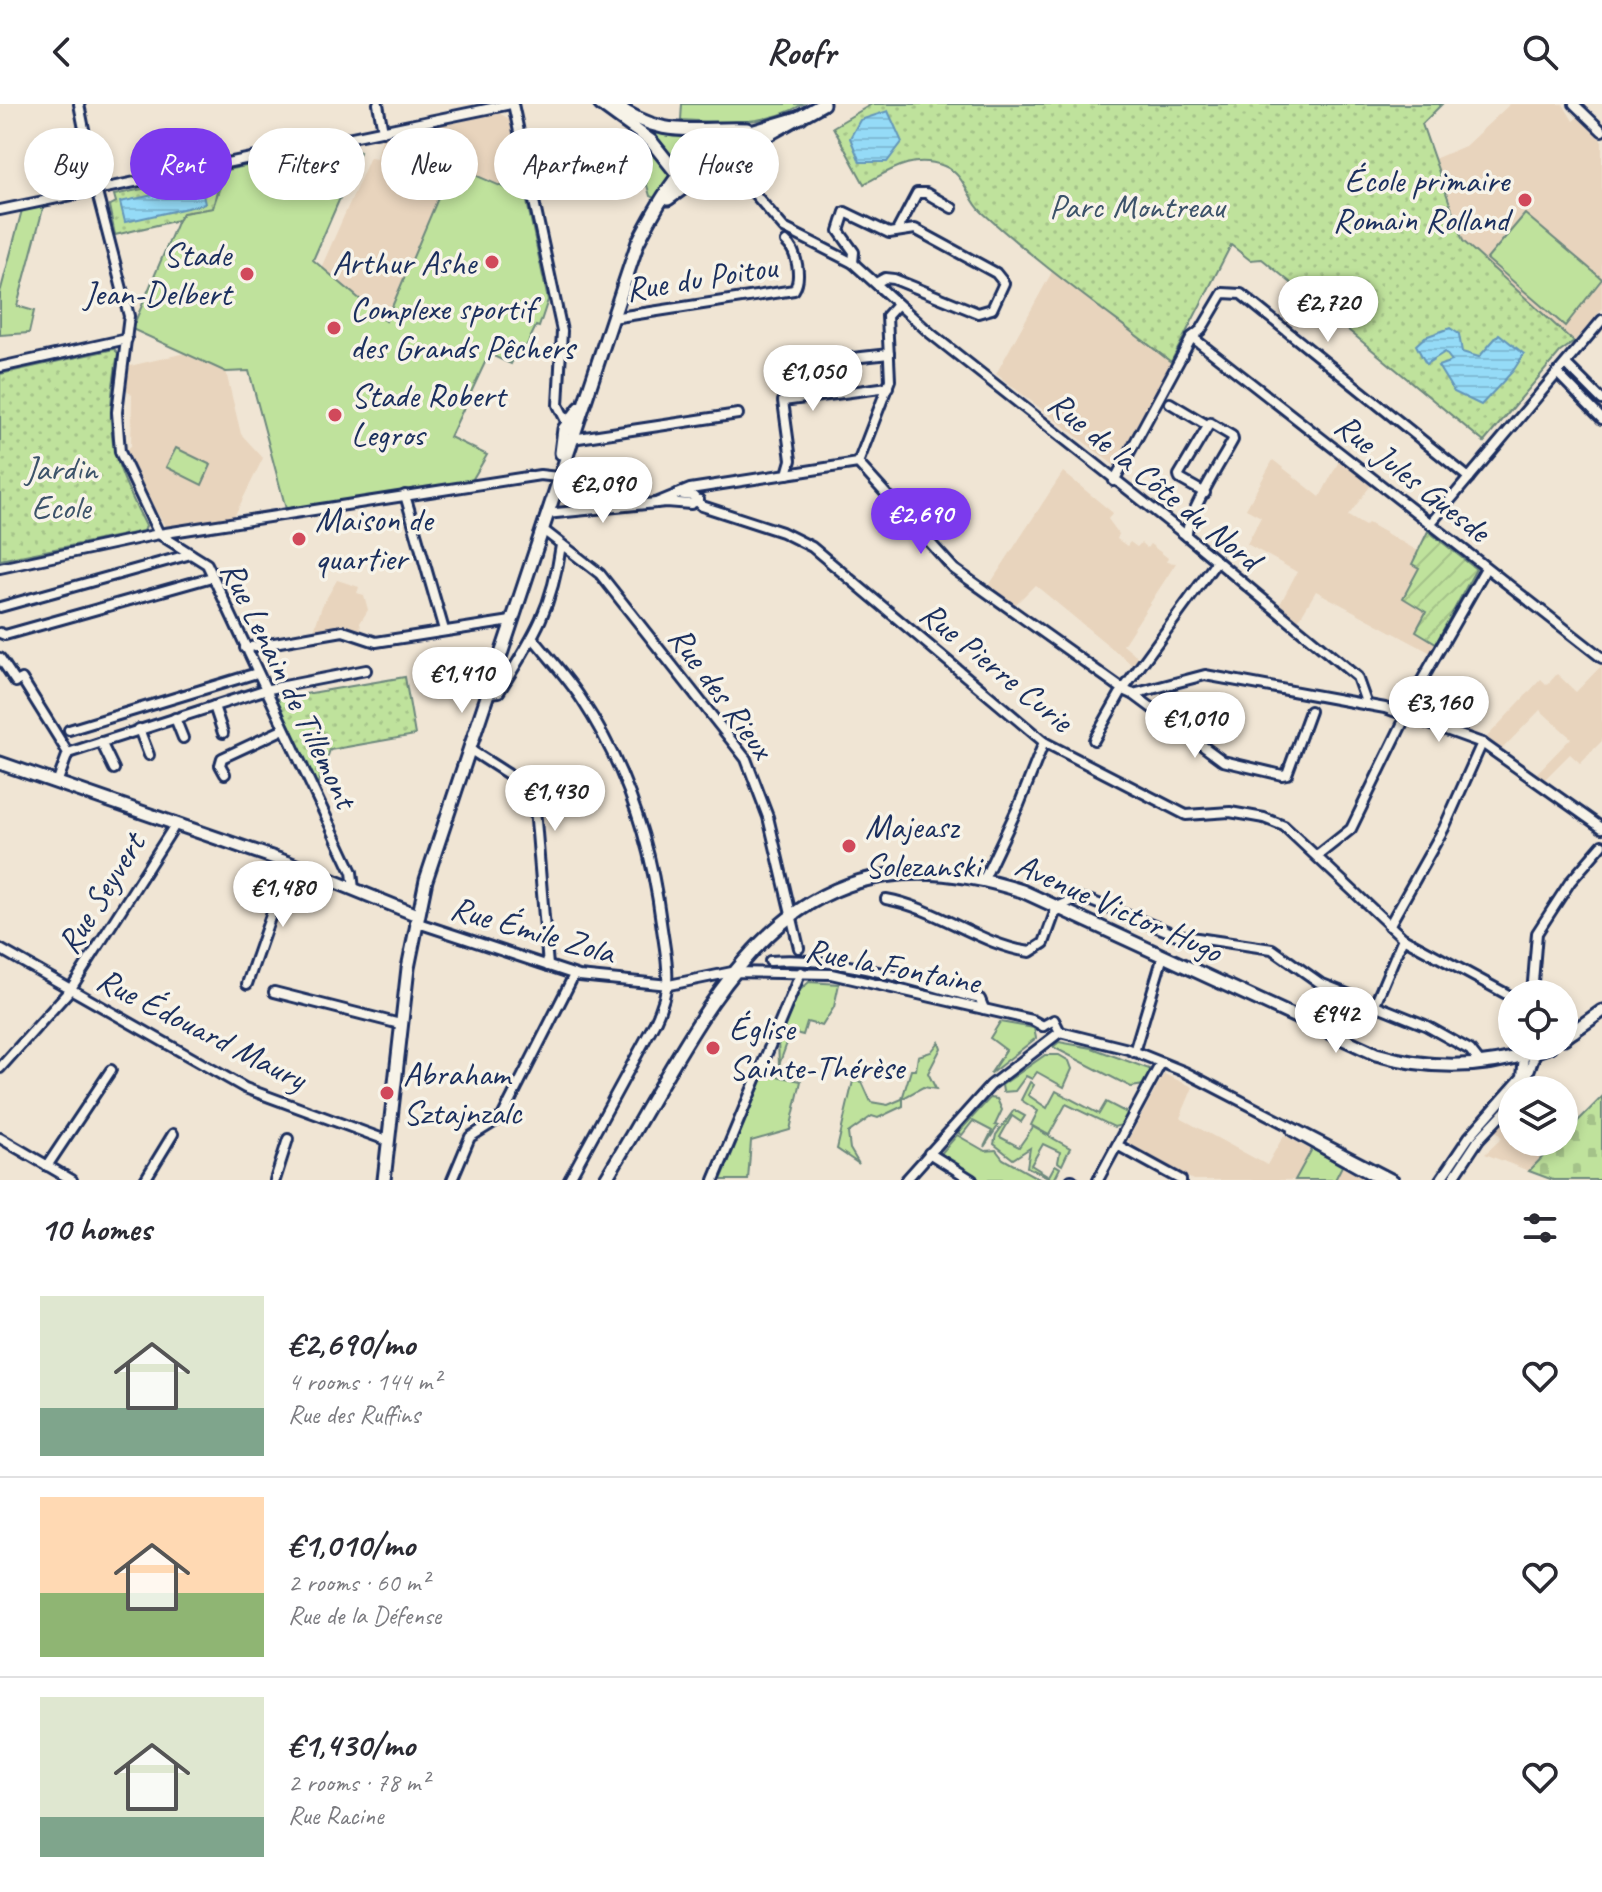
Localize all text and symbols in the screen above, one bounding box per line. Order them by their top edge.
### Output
text: Roofr [766,29,836,75]
icon: back [40,30,84,74]
icon: search [1518,30,1562,74]
chip: Buy [24,128,114,200]
chip: Rent [130,128,232,200]
chip: Filters [248,128,365,200]
chip: New [381,128,478,200]
chip: Apartment [494,128,653,200]
chip: House [669,128,779,200]
place label: École primaire Romain Rolland [1333,159,1514,241]
park label: Parc Montreau [1049,185,1227,228]
marker: École primaire Romain Rolland [1516,191,1534,209]
place label: Stade Jean-Delbert [81,233,235,315]
place label: Arthur Ashe [332,241,478,284]
street label: Rue du Poitou [623,244,782,311]
marker: Arthur Ashe [483,253,501,271]
marker: Stade Jean-Delbert [238,265,256,283]
pin: €2,720 [1263,276,1393,344]
text: €2,720 [1296,285,1360,318]
place label: Complexe sportif des Grands Pêchers [350,287,578,369]
marker: Complexe sportif des Grands Pêchers [325,319,343,337]
pin: €1,050 [748,345,878,413]
text: €1,050 [781,354,845,387]
place label: Stade Robert Legros [351,374,509,456]
street label: Rue de la Côte du Nord [1040,381,1273,582]
street label: Rue Jules Guesde [1326,403,1501,553]
marker: Stade Robert Legros [326,406,344,424]
park label: Jardin Ecole [23,447,99,529]
pin: €2,090 [538,457,668,525]
text: €2,090 [571,466,635,499]
pin: €2,690 [856,488,986,556]
text: €2,690 [889,497,953,530]
place label: Maison de quartier [315,498,435,580]
marker: Maison de quartier [290,530,308,548]
street label: Rue Lenain de Tillemont [211,554,370,818]
street label: Rue Pierre Curie [911,592,1083,742]
street label: Rue des Rieux [659,618,785,769]
pin: €1,410 [397,647,527,715]
text: €1,410 [430,656,494,689]
pin: €3,160 [1374,676,1504,744]
text: €3,160 [1407,685,1471,718]
pin: €1,010 [1130,692,1260,760]
text: €1,010 [1163,701,1227,734]
pin: €1,430 [490,765,620,833]
text: €1,430 [523,774,587,807]
place label: Majeasz Solezanski [865,805,984,887]
street label: Rue Seyvert [47,822,156,962]
marker: Majeasz Solezanski [840,837,858,855]
street label: Avenue Victor Hugo [1009,843,1231,973]
pin: €1,480 [218,861,348,929]
text: €1,480 [251,870,315,903]
street label: Rue Émile Zola [446,886,622,974]
street label: Rue la Fontaine [802,928,987,1004]
street label: Rue Édouard Maury [90,957,316,1101]
map controls [1498,980,1578,1156]
button: locate [1498,980,1578,1060]
pin: €942 [1289,987,1383,1055]
text: €942 [1313,996,1359,1029]
place label: Église Sainte-Thérèse [729,1007,907,1089]
marker: Église Sainte-Thérèse [704,1039,722,1057]
place label: Abraham Sztajnzalc [403,1052,523,1134]
button: layers [1498,1076,1578,1156]
marker: Abraham Sztajnzalc [378,1084,396,1102]
icon: filters [1518,1206,1562,1250]
text: 10 homes [40,1207,151,1250]
text: €2,690/mo [288,1322,415,1365]
icon: home [104,1328,200,1424]
icon: heart [1518,1354,1562,1398]
text: 4 rooms · 144 m² [288,1365,440,1398]
text: Rue des Ruffins [288,1398,420,1431]
text: €1,010/mo [288,1523,415,1566]
icon: home [104,1529,200,1625]
icon: heart [1518,1555,1562,1599]
text: 2 rooms · 60 m² [288,1566,429,1599]
text: Rue de la Défense [288,1599,441,1632]
text: €1,430/mo [288,1723,415,1766]
icon: home [104,1729,200,1825]
icon: heart [1518,1755,1562,1799]
text: 2 rooms · 78 m² [288,1766,429,1799]
text: Rue Racine [288,1799,383,1832]

